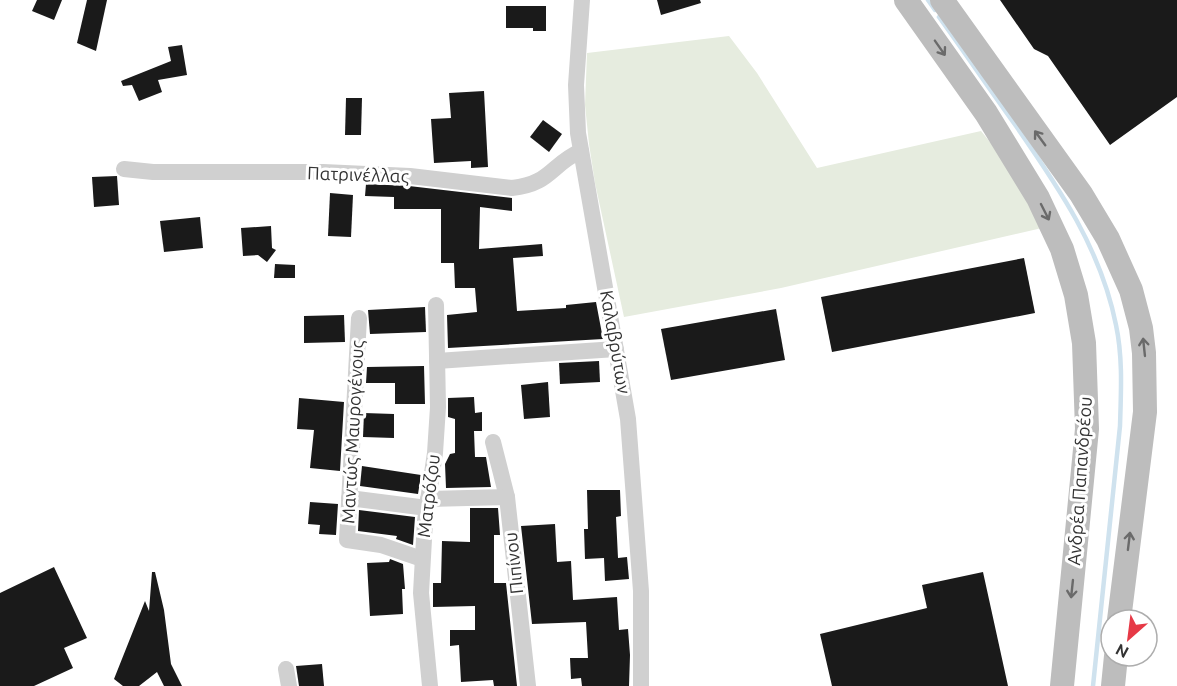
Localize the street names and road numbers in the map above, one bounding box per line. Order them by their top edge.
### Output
street label: Πατρινέλλας [307,162,409,187]
street label: Καλαβρύτων [597,288,635,396]
street label: Μαντώς Μαυρογένους [337,340,368,524]
street label: Ανδρέα Παπανδρέου [1063,396,1095,566]
street label: Ματρόζου [413,453,444,539]
street label: Πιπίνου [500,531,526,595]

